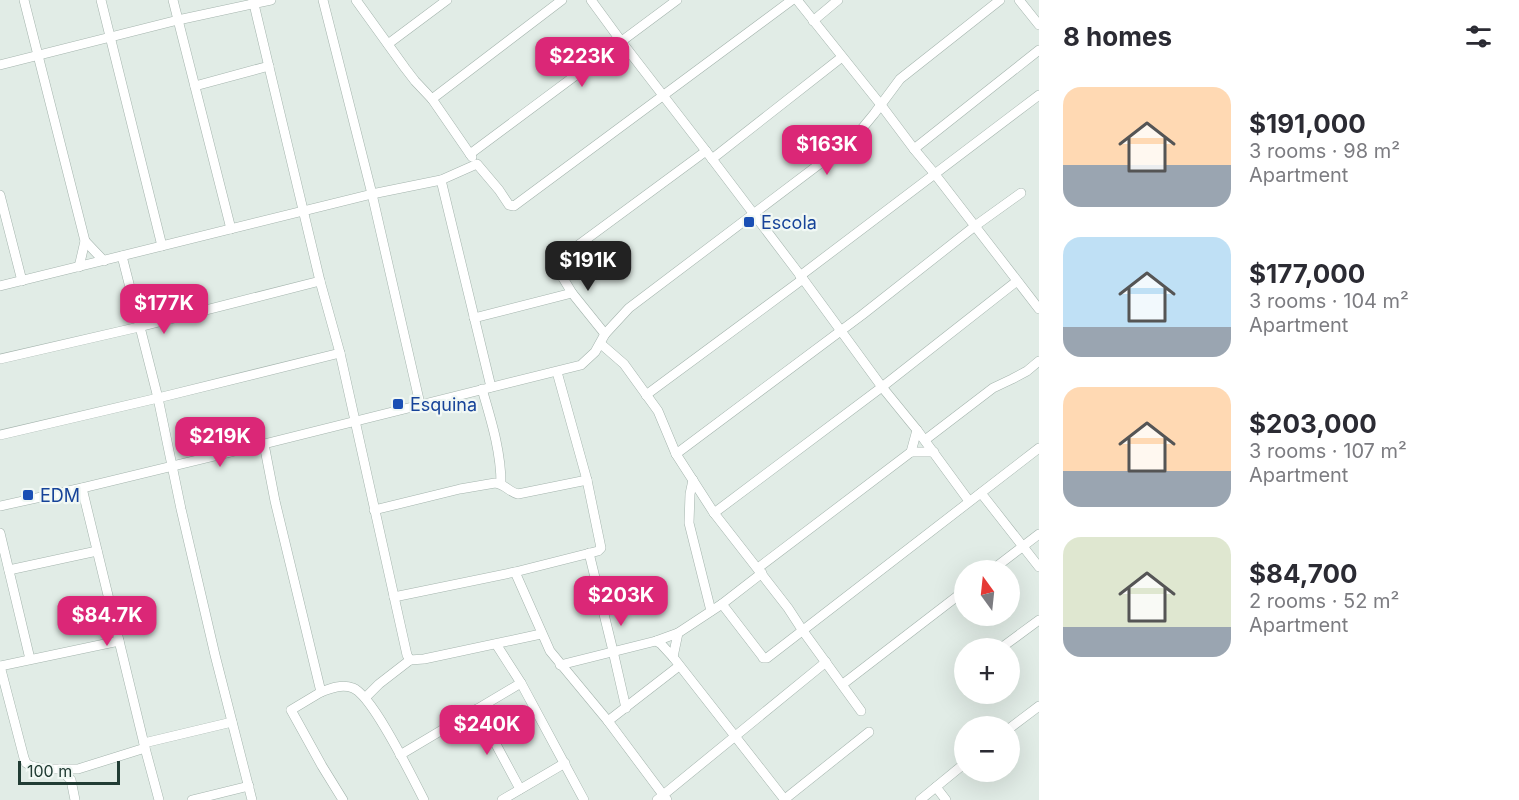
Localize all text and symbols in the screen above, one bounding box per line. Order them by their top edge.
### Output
icon: filters [1462,20,1495,53]
text: 8 homes [1063,21,1172,52]
pin: $223K [540,37,624,88]
text: $223K [549,44,615,68]
text: $191,000 [1249,108,1366,139]
icon: home [1111,111,1183,183]
pin: $163K [785,125,869,176]
text: $163K [796,132,858,156]
text: 3 rooms · 98 m² [1249,139,1400,163]
text: Apartment [1249,163,1348,187]
place label: Escola [761,212,817,233]
marker: Escola [742,215,756,229]
pin: $191K [546,241,630,292]
text: $191K [559,248,617,272]
text: $177,000 [1249,258,1365,289]
icon: home [1111,261,1183,333]
pin: $177K [122,284,206,335]
text: 3 rooms · 104 m² [1249,289,1409,313]
text: $177K [134,291,194,315]
text: Apartment [1249,313,1348,337]
place label: Esquina [410,394,477,415]
marker: Esquina [391,397,405,411]
text: $203,000 [1249,408,1377,439]
icon: home [1111,411,1183,483]
pin: $219K [178,417,262,468]
text: $219K [189,424,251,448]
text: 3 rooms · 107 m² [1249,439,1407,463]
text: Apartment [1249,463,1348,487]
place label: EDM [40,485,80,506]
marker: EDM [21,488,35,502]
text: $84,700 [1249,558,1357,589]
north arrow [954,560,1020,626]
map controls [954,560,1020,782]
icon: home [1111,561,1183,633]
pin: $203K [579,576,663,627]
text: $203K [588,583,654,607]
text: 2 rooms · 52 m² [1249,589,1399,613]
pin: $84.7K [58,596,156,647]
text: $84.7K [71,603,143,627]
text: Apartment [1249,613,1348,637]
button: + [954,638,1020,704]
pin: $240K [445,705,529,756]
text: $240K [454,712,520,736]
button: − [954,716,1020,782]
scale bar [18,758,120,786]
text: 100 m [27,761,72,781]

